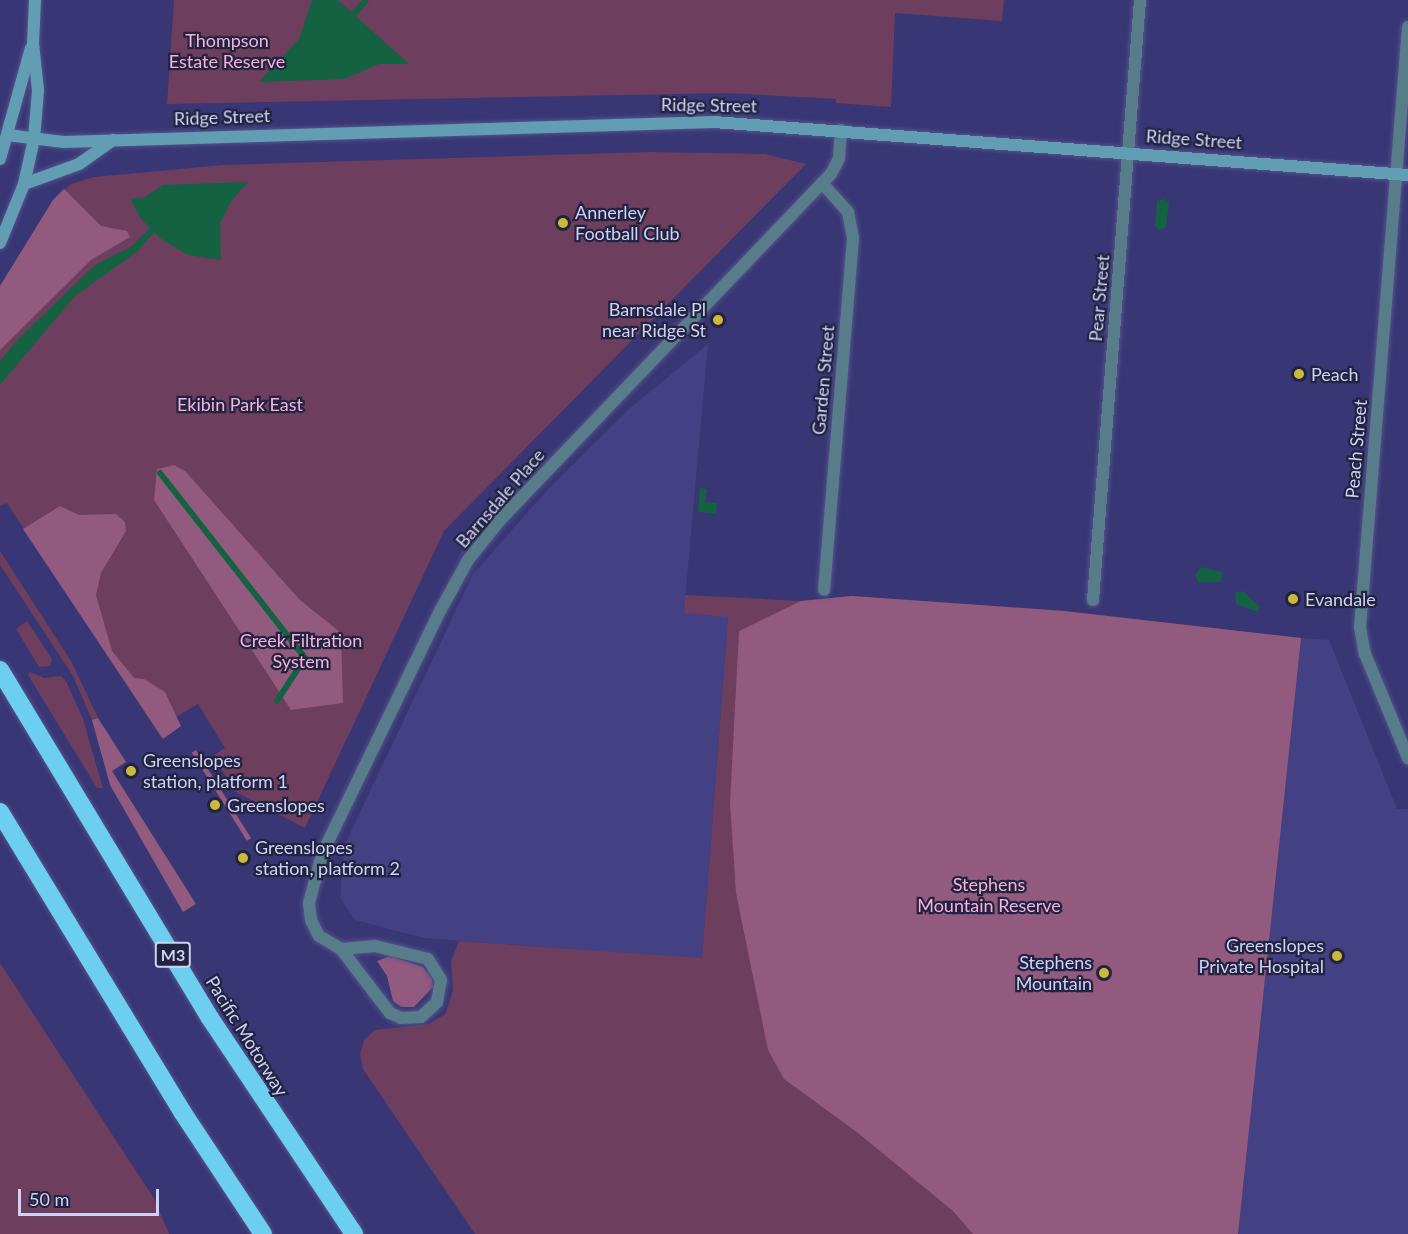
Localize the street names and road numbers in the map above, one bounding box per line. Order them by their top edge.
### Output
street label: Ridge Street [661,93,757,117]
street label: Ridge Street [174,105,270,129]
street label: Ridge Street [1145,125,1243,153]
street label: Pear Street [1084,254,1114,342]
street label: Garden Street [807,324,839,436]
street label: Peach Street [1341,399,1371,499]
street label: Barnsdale Place [451,444,549,552]
road number: M3 [154,942,192,968]
street label: Pacific Motorway [201,972,293,1100]

